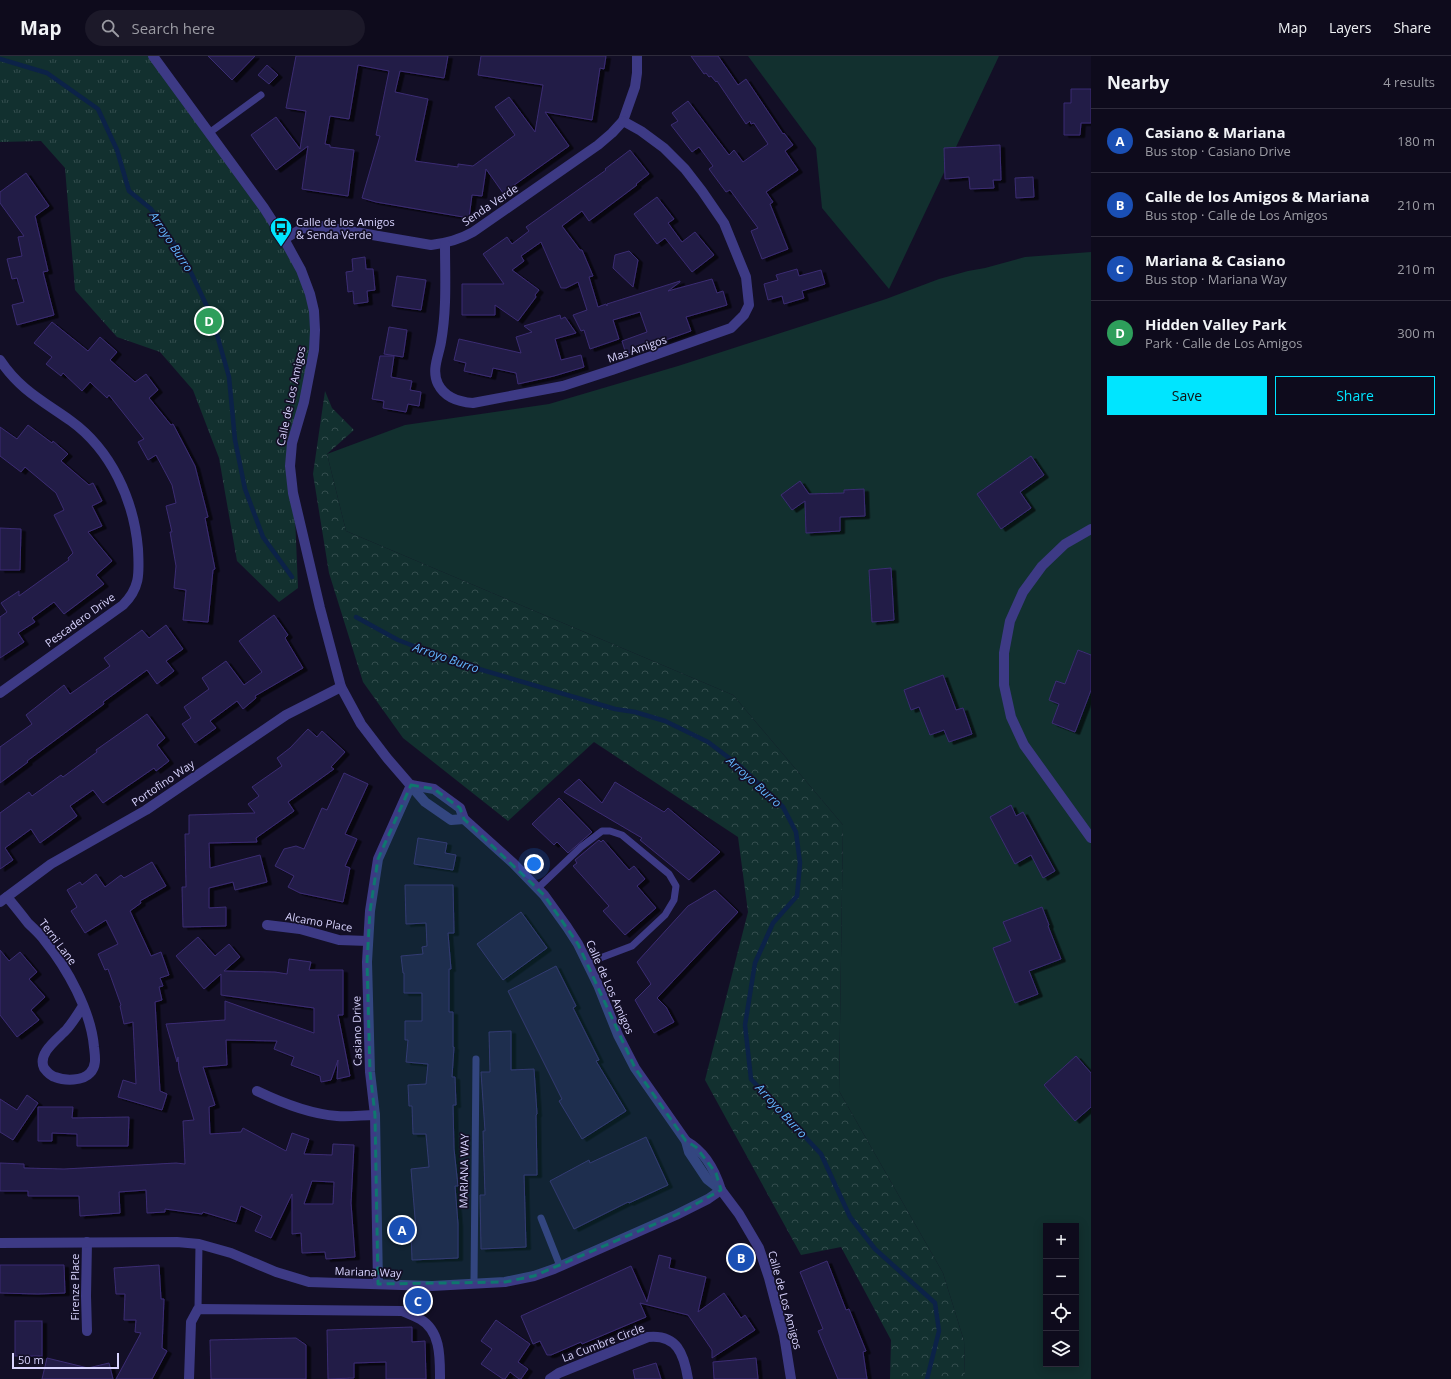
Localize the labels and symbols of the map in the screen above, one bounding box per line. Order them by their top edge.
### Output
street label: Senda Verde [459,180,521,229]
water label: Arroyo Burro [145,207,197,275]
place label: Calle de los Amigos & Senda Verde [296,214,395,242]
bus stop icon: Calle de los Amigos & Senda Verde [268,215,294,248]
pin: D [196,306,222,336]
street label: Mas Amigos [605,331,669,366]
street label: Calle de Los Amigos [273,345,308,447]
street label: Pescadero Drive [42,589,118,650]
water label: Arroyo Burro [410,638,482,677]
water label: Arroyo Burro [722,752,786,811]
street label: Portofino Way [128,756,197,809]
your location [524,854,544,874]
street label: Alcamo Place [284,908,354,935]
street label: Terni Lane [36,916,81,968]
street label: Calle de Los Amigos [583,937,638,1036]
street label: Casiano Drive [348,996,365,1066]
water label: Arroyo Burro [751,1079,811,1142]
street label: MARIANA WAY [455,1133,472,1209]
pin: A [389,1215,415,1245]
pin: B [728,1243,754,1273]
street label: Calle de Los Amigos [765,1249,806,1351]
street label: Firenze Place [67,1253,82,1321]
street label: Mariana Way [334,1263,402,1280]
pin: C [405,1286,431,1316]
street label: La Cumbre Circle [559,1320,646,1365]
scale bar [12,1351,119,1370]

